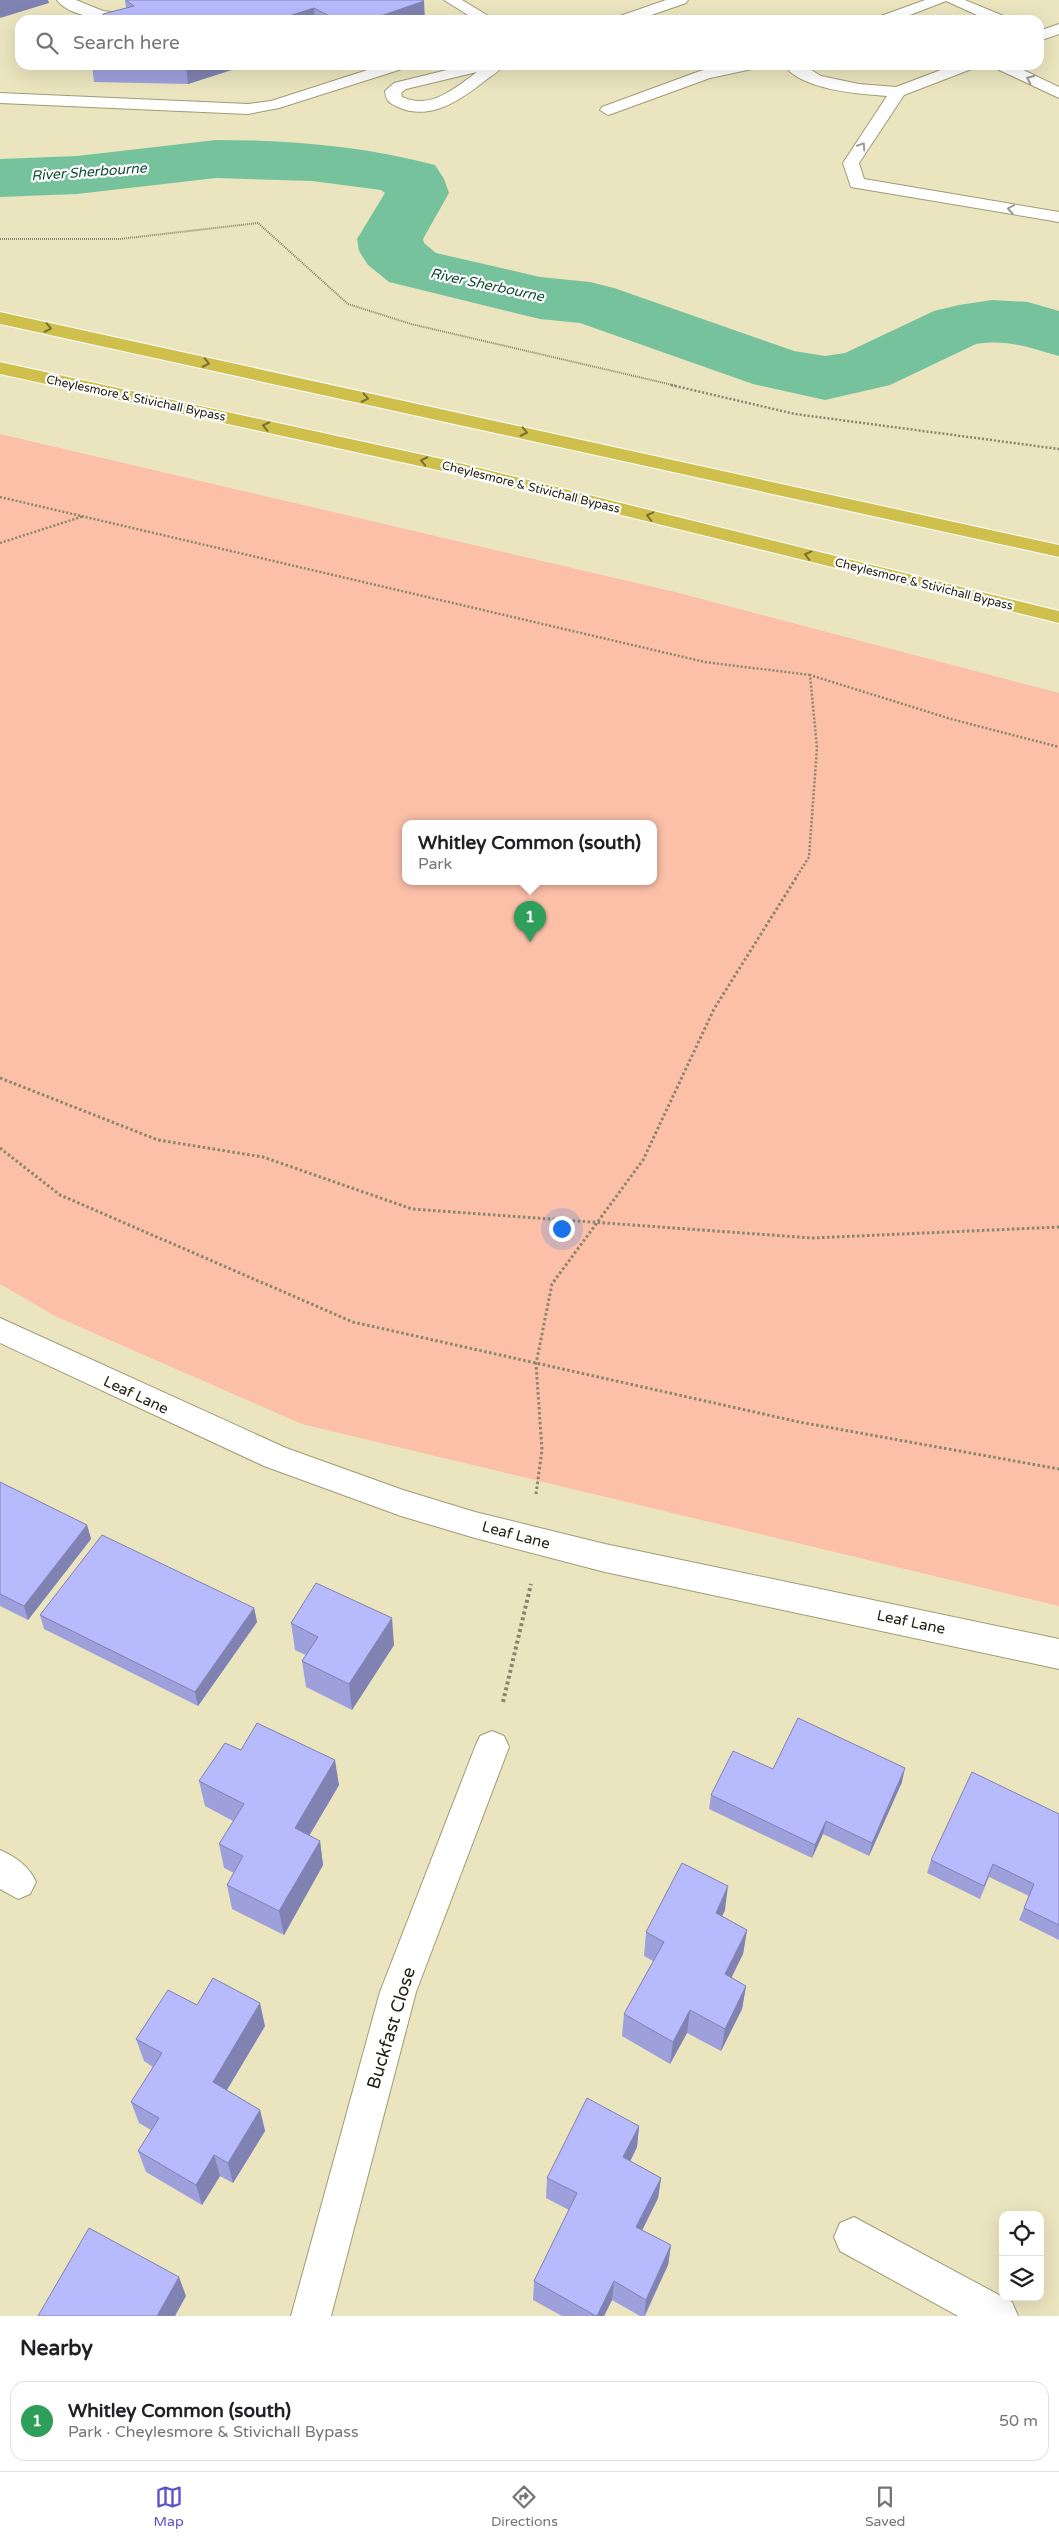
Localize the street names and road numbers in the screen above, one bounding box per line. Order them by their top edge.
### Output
street label: Cheylesmore & Stivichall Bypass [45,372,227,424]
street label: Cheylesmore & Stivichall Bypass [441,458,622,516]
street label: Cheylesmore & Stivichall Bypass [834,555,1015,613]
street label: Leaf Lane [101,1372,171,1418]
street label: Leaf Lane [480,1517,552,1553]
street label: Leaf Lane [875,1606,947,1638]
street label: Buckfast Close [362,1964,420,2092]

